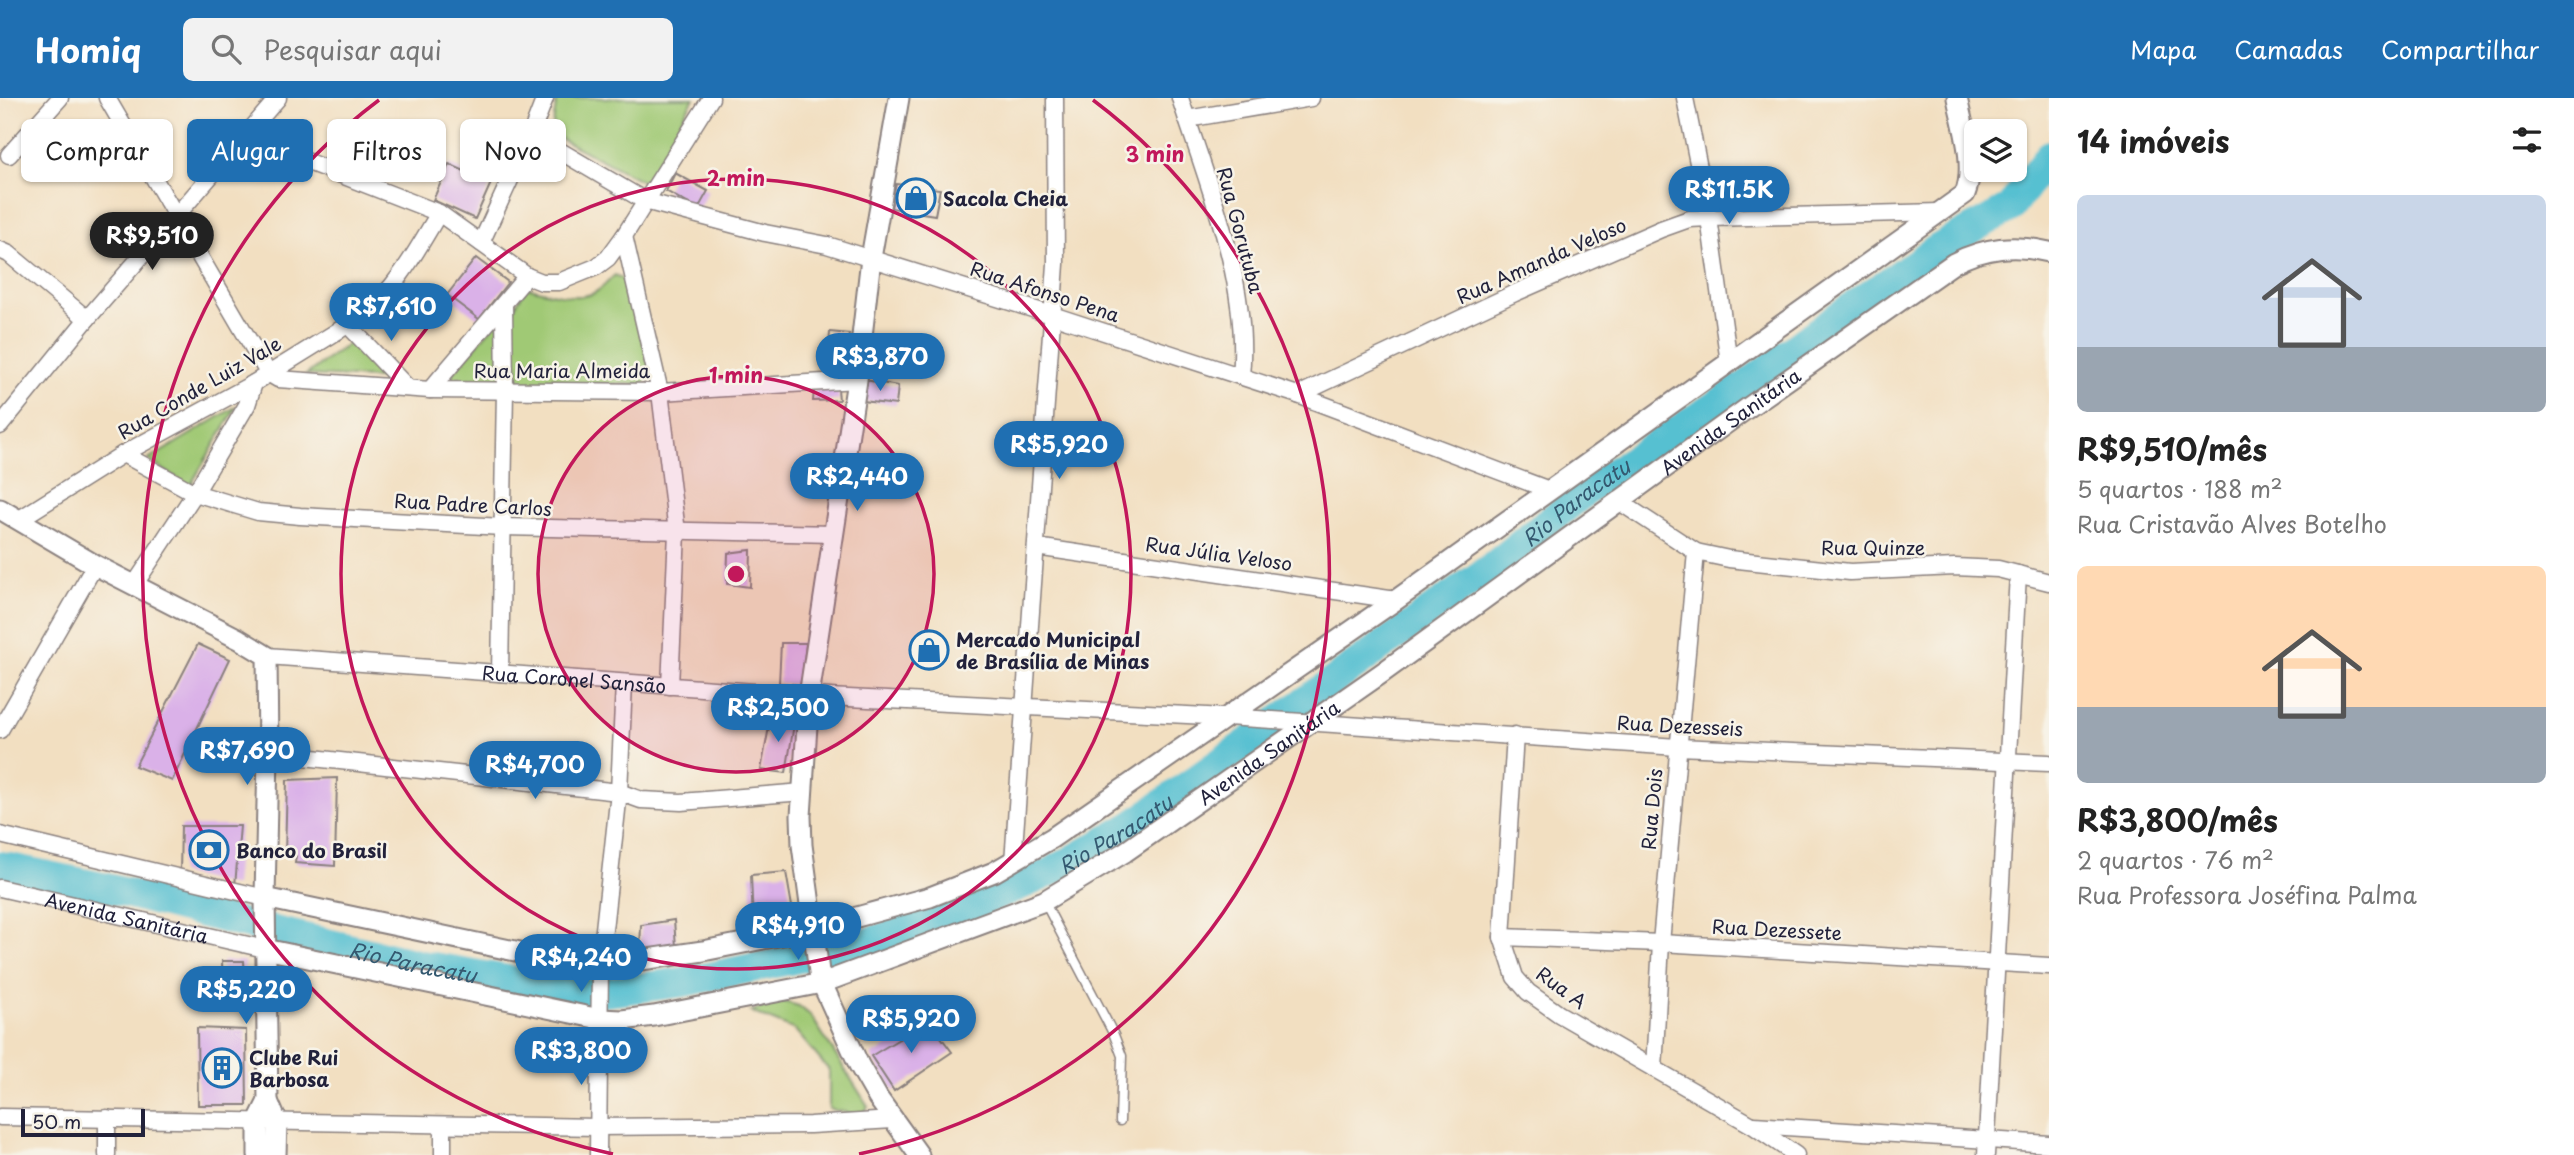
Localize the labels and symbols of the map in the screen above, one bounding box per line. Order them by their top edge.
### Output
text: 3 min [1125,137,1185,169]
text: 2 min [707,161,765,193]
street label: Rua Gorutuba [1211,164,1271,296]
pin: R$11.5K [1664,166,1794,226]
shop icon: Sacola Cheia [895,177,937,219]
place label: Sacola Cheia [943,184,1068,212]
street label: Rua Amanda Veloso [1452,210,1630,310]
pin: R$9,510 [87,212,217,272]
street label: Rua Afonso Pena [967,254,1123,328]
pin: R$7,610 [326,284,456,343]
street label: Rua Conde Luiz Vale [112,329,286,445]
pin: R$3,870 [815,334,945,393]
street label: Rua Maria Almeida [474,356,651,384]
text: 1 min [709,358,763,390]
street label: Avenida Sanitária [1654,361,1806,481]
pin: R$5,920 [994,422,1124,481]
water label: Rio Paracatu [1514,449,1638,554]
pin: R$2,440 [792,454,922,513]
street label: Rua Padre Carlos [393,486,553,522]
street label: Rua Júlia Veloso [1144,529,1294,577]
street label: Rua Quinze [1821,533,1925,561]
centre of rings [724,562,748,586]
place label: Mercado Municipal de Brasília de Minas [956,625,1149,675]
shop icon: Mercado Municipal de Brasília de Minas [908,629,950,671]
street label: Rua Coronel Sansão [481,658,667,699]
pin: R$2,500 [713,684,843,744]
street label: Avenida Sanitária [1192,693,1345,811]
street label: Rua Dezesseis [1616,708,1744,742]
pin: R$7,690 [182,728,312,787]
pin: R$4,700 [470,742,600,801]
street label: Rua Dois [1633,767,1669,851]
water label: Rio Paracatu [1052,785,1180,881]
bank icon: Banco do Brasil [188,829,230,871]
place label: Banco do Brasil [236,836,387,864]
street label: Avenida Sanitária [42,885,211,950]
pin: R$4,910 [733,902,863,962]
street label: Rua Dezessete [1711,912,1843,946]
water label: Rio Paracatu [346,933,481,990]
pin: R$4,240 [516,934,646,994]
street label: Rua A [1531,959,1593,1015]
pin: R$5,220 [181,967,311,1026]
pin: R$5,920 [846,996,976,1055]
pin: R$3,800 [516,1028,646,1087]
place label: Clube Rui Barbosa [249,1043,338,1093]
building icon: Clube Rui Barbosa [201,1047,243,1089]
scale bar [21,1106,145,1138]

